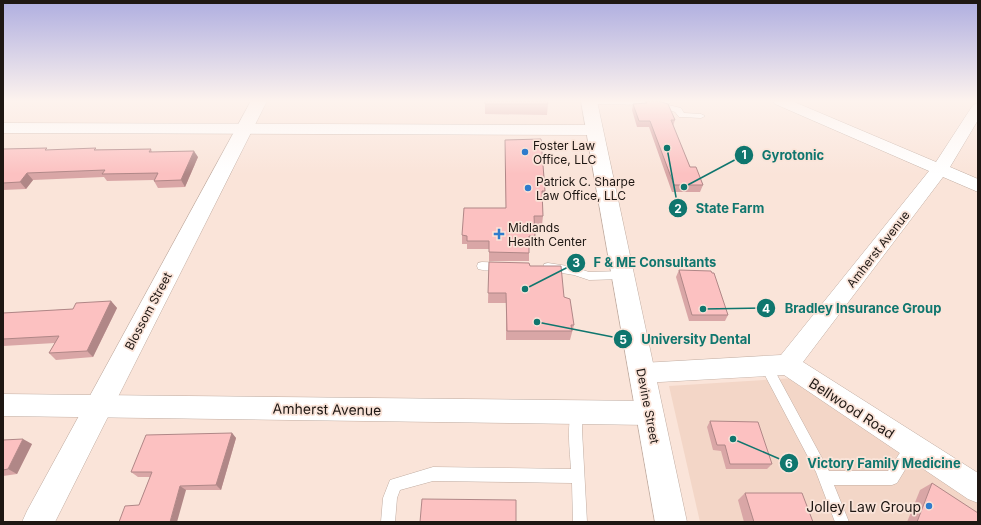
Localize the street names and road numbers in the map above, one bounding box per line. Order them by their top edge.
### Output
street label: Amherst Avenue [843,208,913,290]
street label: Blossom Street [121,270,175,352]
street label: Devine Street [633,367,663,445]
street label: Bellwood Road [806,374,898,442]
street label: Amherst Avenue [273,400,381,418]

